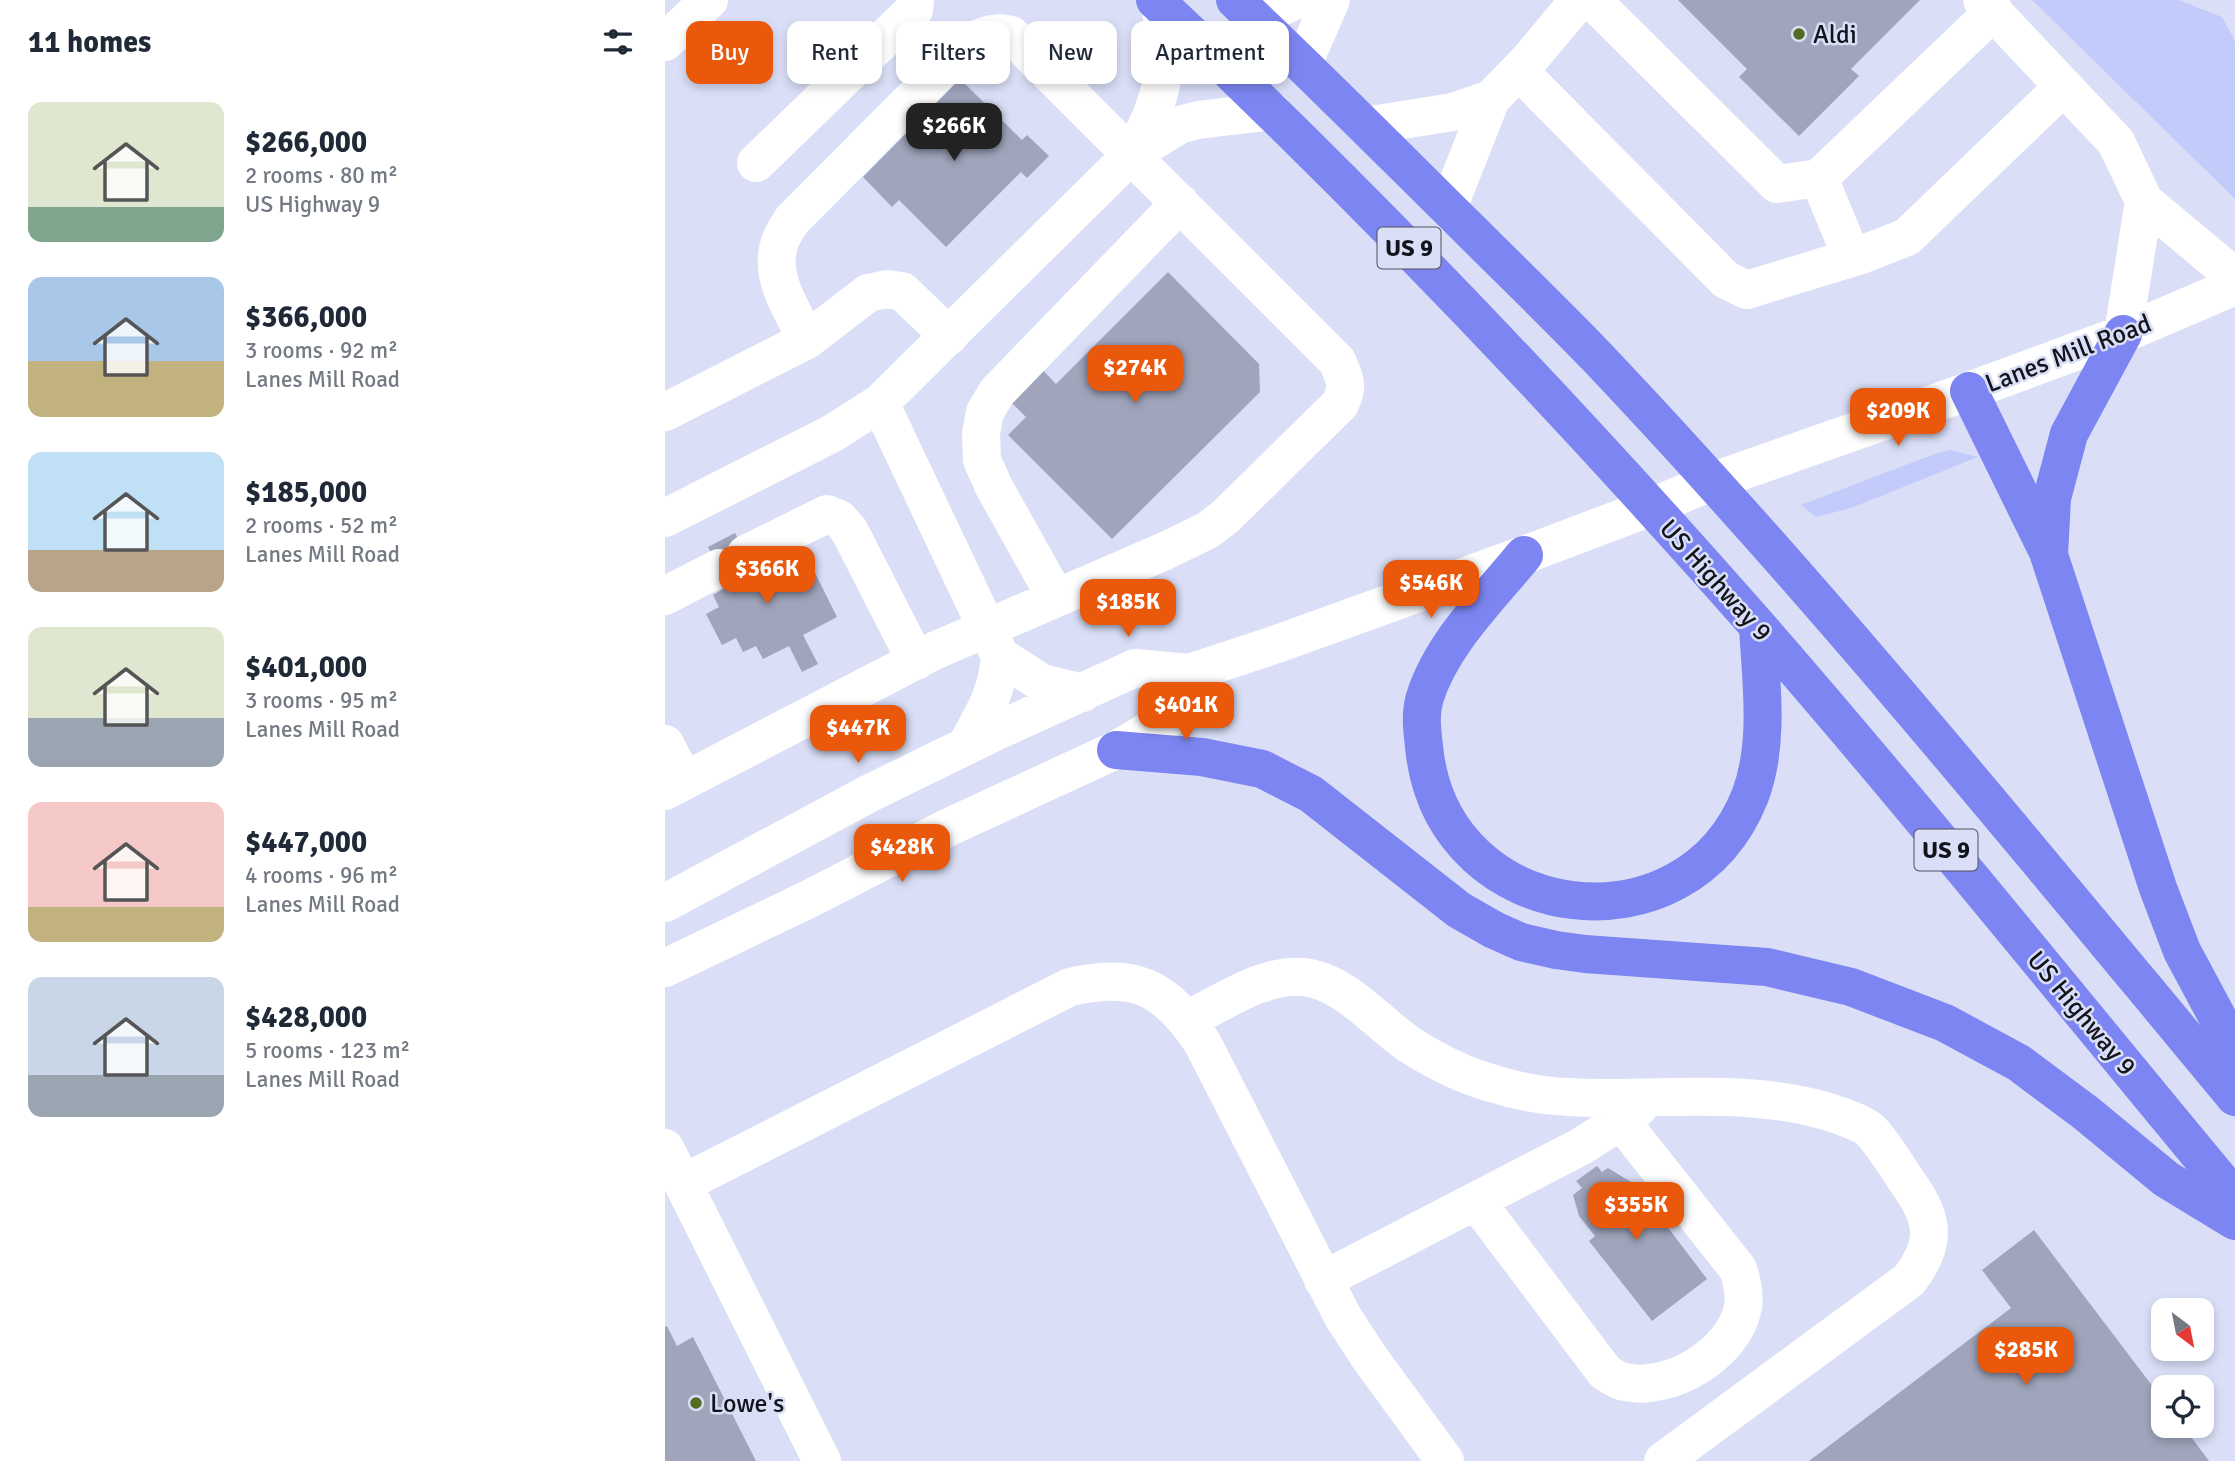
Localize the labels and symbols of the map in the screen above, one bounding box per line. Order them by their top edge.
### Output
place label: Aldi [1813,19,1857,51]
marker: Aldi [1791,26,1807,42]
pin: $266K [905,104,1003,163]
road number: US 9 [1377,228,1441,268]
street label: Lanes Mill Road [1981,308,2156,400]
pin: $274K [1086,346,1184,405]
pin: $209K [1849,388,1947,448]
street label: US Highway 9 [1652,513,1778,648]
pin: $366K [718,546,816,606]
pin: $546K [1382,560,1480,620]
pin: $185K [1079,580,1177,639]
pin: $401K [1137,682,1235,742]
pin: $447K [809,706,907,765]
pin: $428K [853,824,951,884]
road number: US 9 [1915,830,1977,870]
street label: US Highway 9 [2020,945,2143,1083]
pin: $355K [1587,1182,1685,1242]
north arrow [2151,1298,2214,1362]
pin: $285K [1977,1328,2075,1387]
place label: Lowe's [710,1388,784,1420]
marker: Lowe's [688,1395,704,1411]

